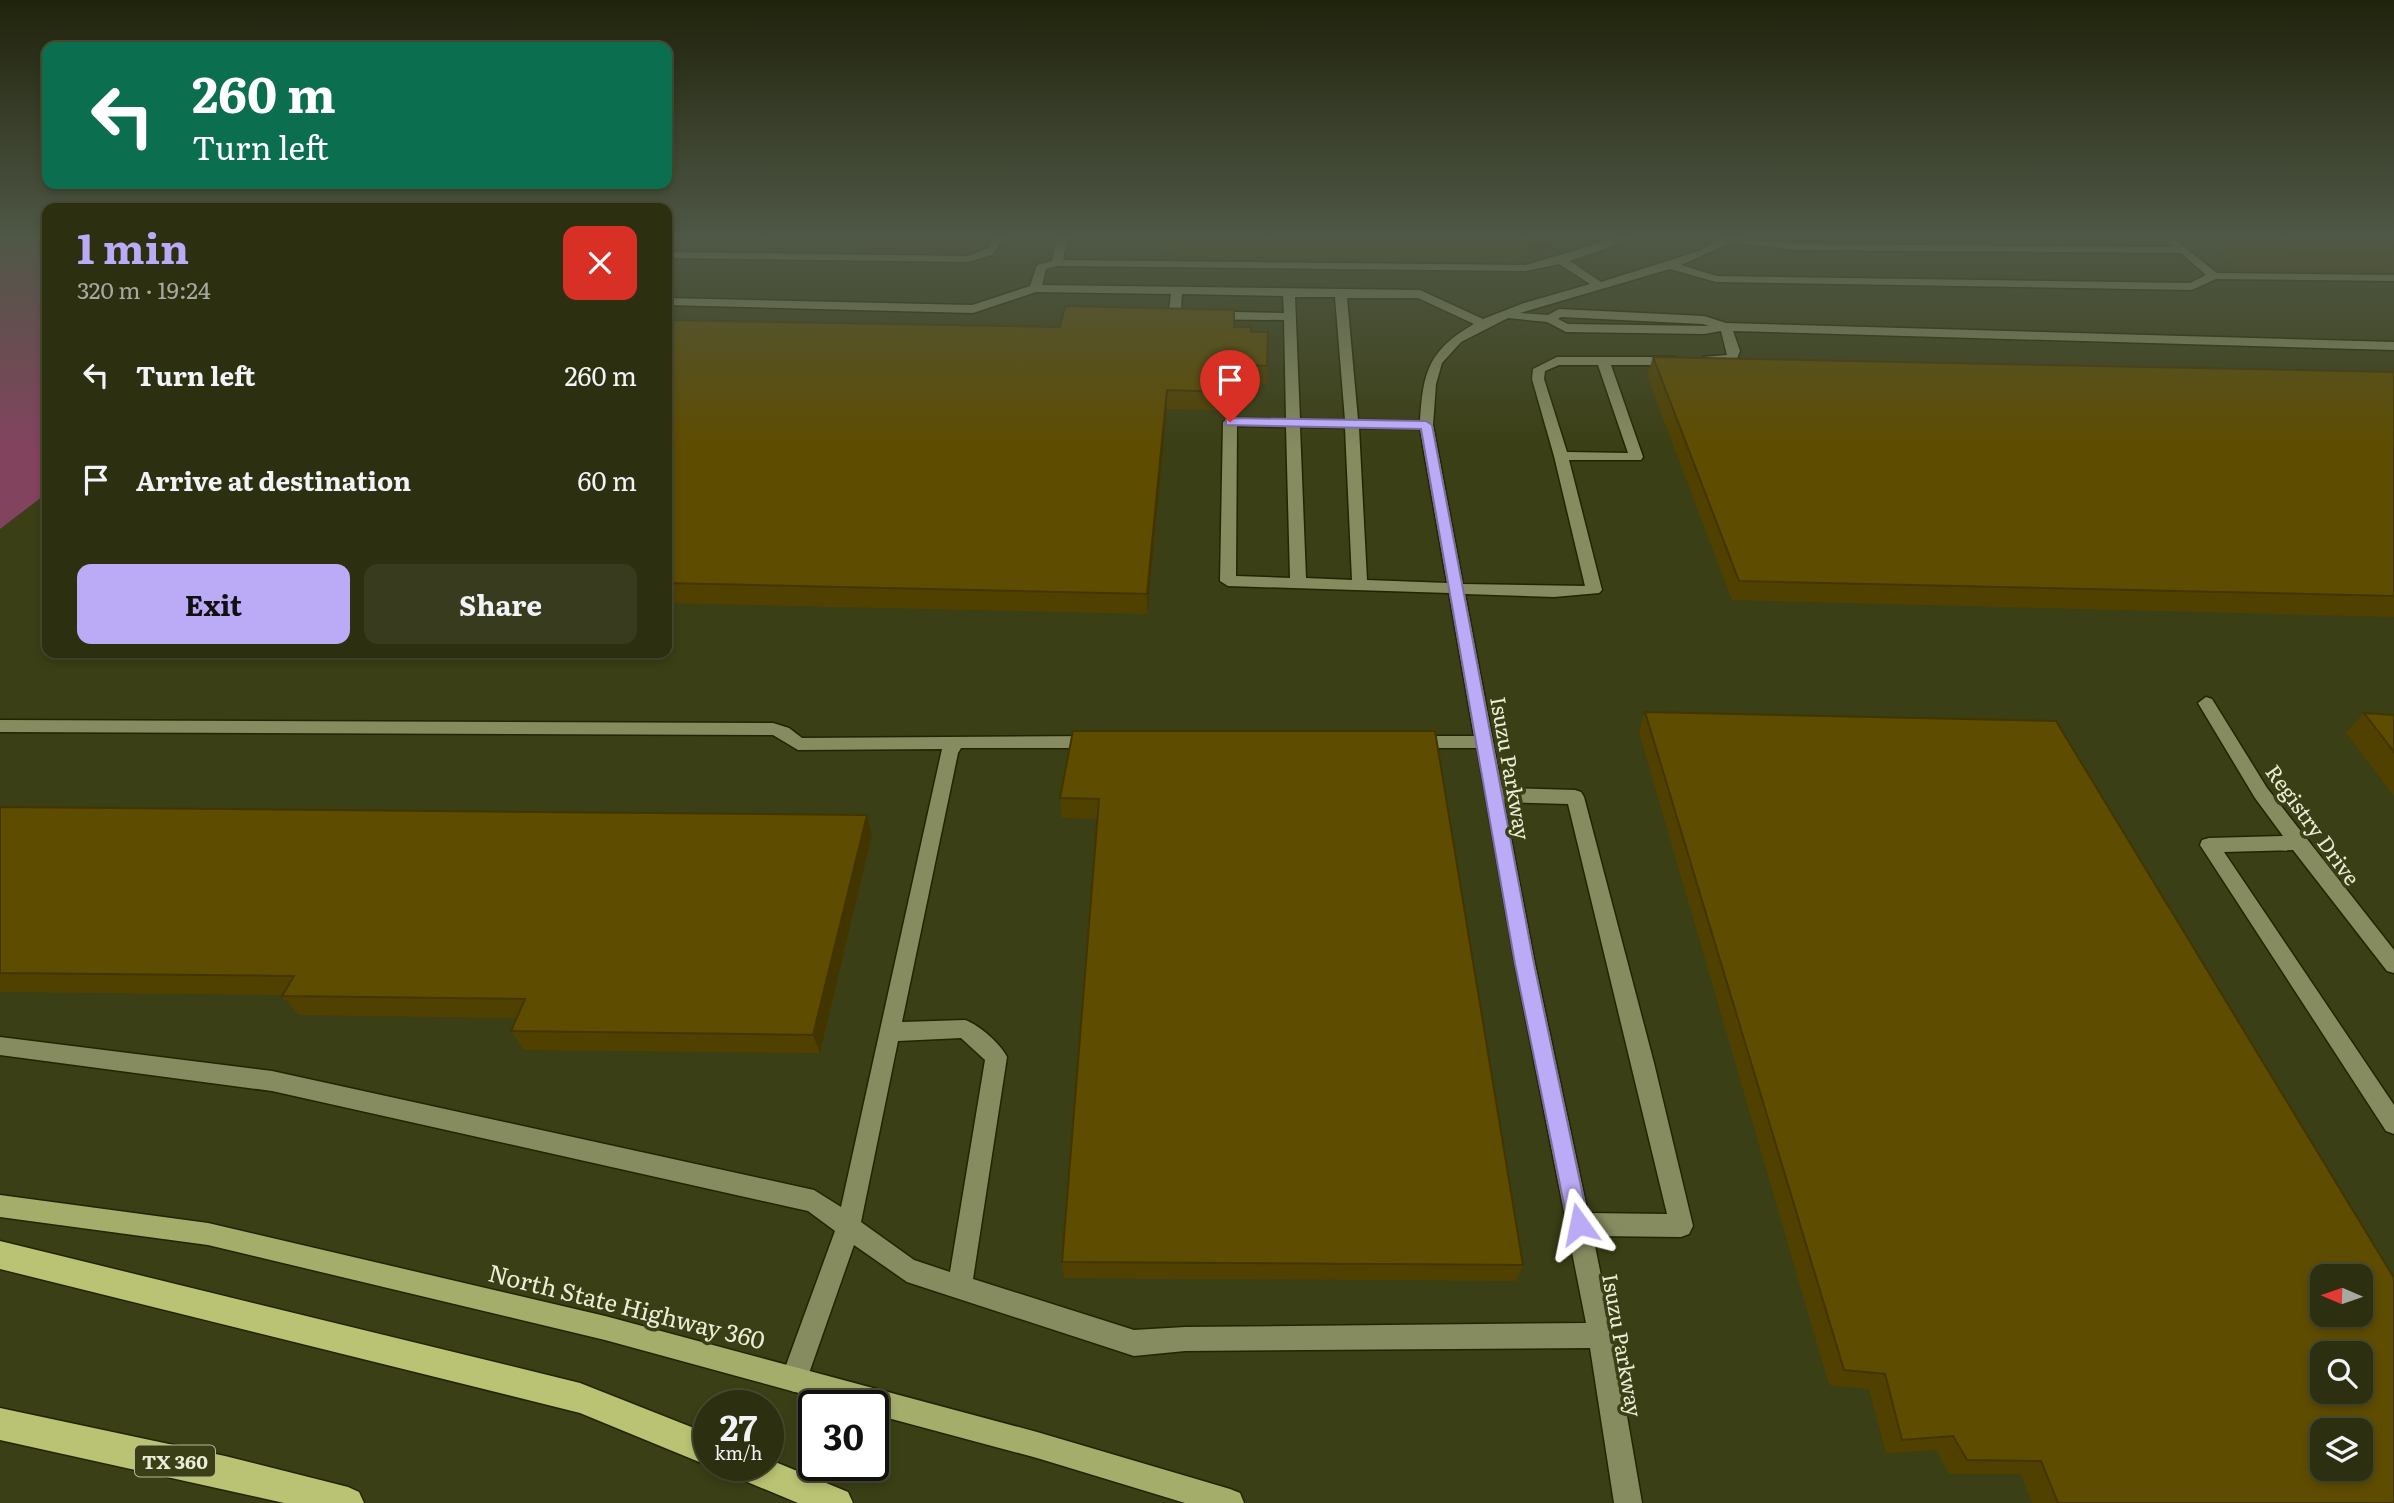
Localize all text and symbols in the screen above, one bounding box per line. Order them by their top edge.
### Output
text: 260 m [192,55,336,128]
icon: left [77,70,168,161]
text: Turn left [192,122,329,170]
text: 1 min [77,215,189,277]
button: close [563,226,637,300]
text: 320 m · 19:24 [77,272,211,306]
pin [1200,350,1260,422]
text: Turn left [136,355,255,394]
text: 260 m [564,355,637,394]
icon: left [77,356,115,394]
icon: arrive [1211,361,1249,399]
text: Arrive at destination [136,460,411,499]
text: 60 m [578,460,637,499]
icon: arrive [77,461,115,499]
button: Exit [77,564,350,644]
button: Share [364,564,637,644]
street label: Isuzu Parkway [1484,694,1540,843]
street label: Registry Drive [2259,757,2369,891]
position arrow [1542,1187,1616,1261]
street label: North State Highway 360 [485,1254,769,1356]
north arrow [2310,1264,2373,1326]
map controls [2310,1264,2373,1481]
street label: Isuzu Parkway [1596,1271,1652,1420]
button: search [2310,1341,2373,1404]
speed limit sign: 30 [798,1390,889,1481]
text: 27 [720,1400,757,1452]
button: layers [2310,1418,2373,1481]
text: km/h [715,1439,762,1466]
road number: TX 360 [135,1446,215,1476]

